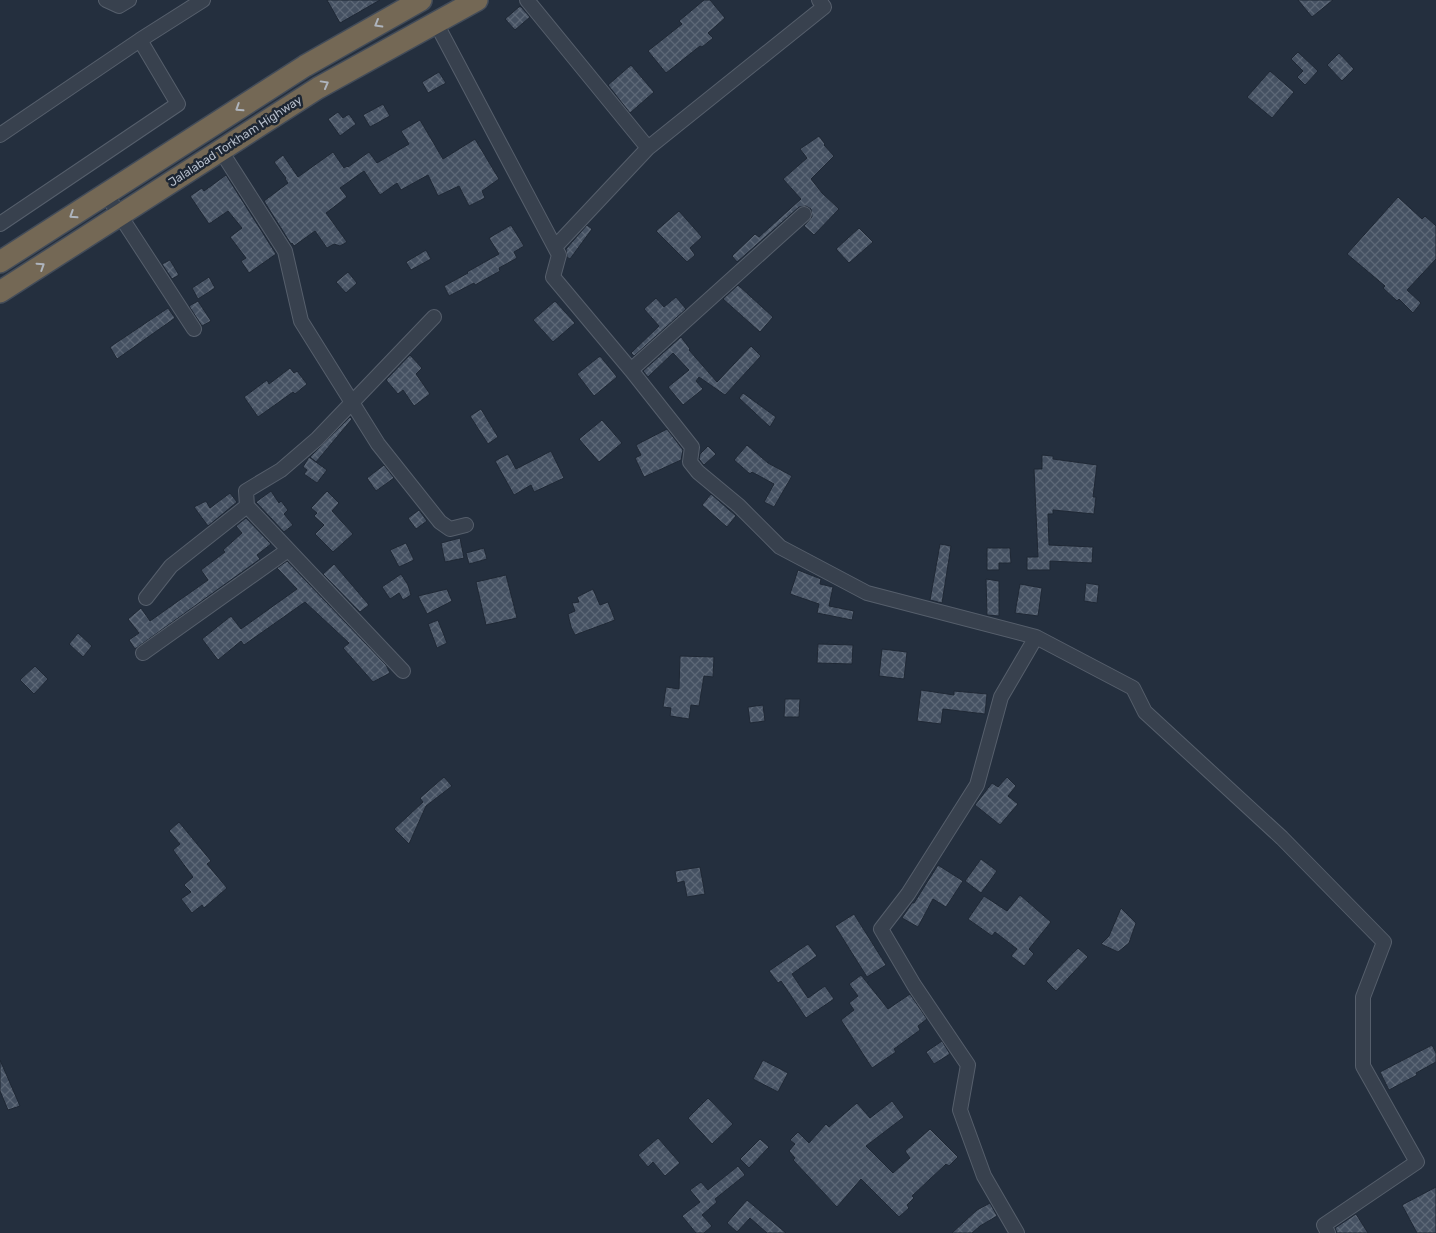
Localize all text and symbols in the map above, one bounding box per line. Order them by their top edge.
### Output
one-way arrow [375,18,384,28]
one-way arrow [320,81,329,91]
street label: Jalalabad Torkham Highway [166,92,305,189]
one-way arrow [236,102,245,111]
one-way arrow [70,209,79,218]
one-way arrow [35,263,45,272]

